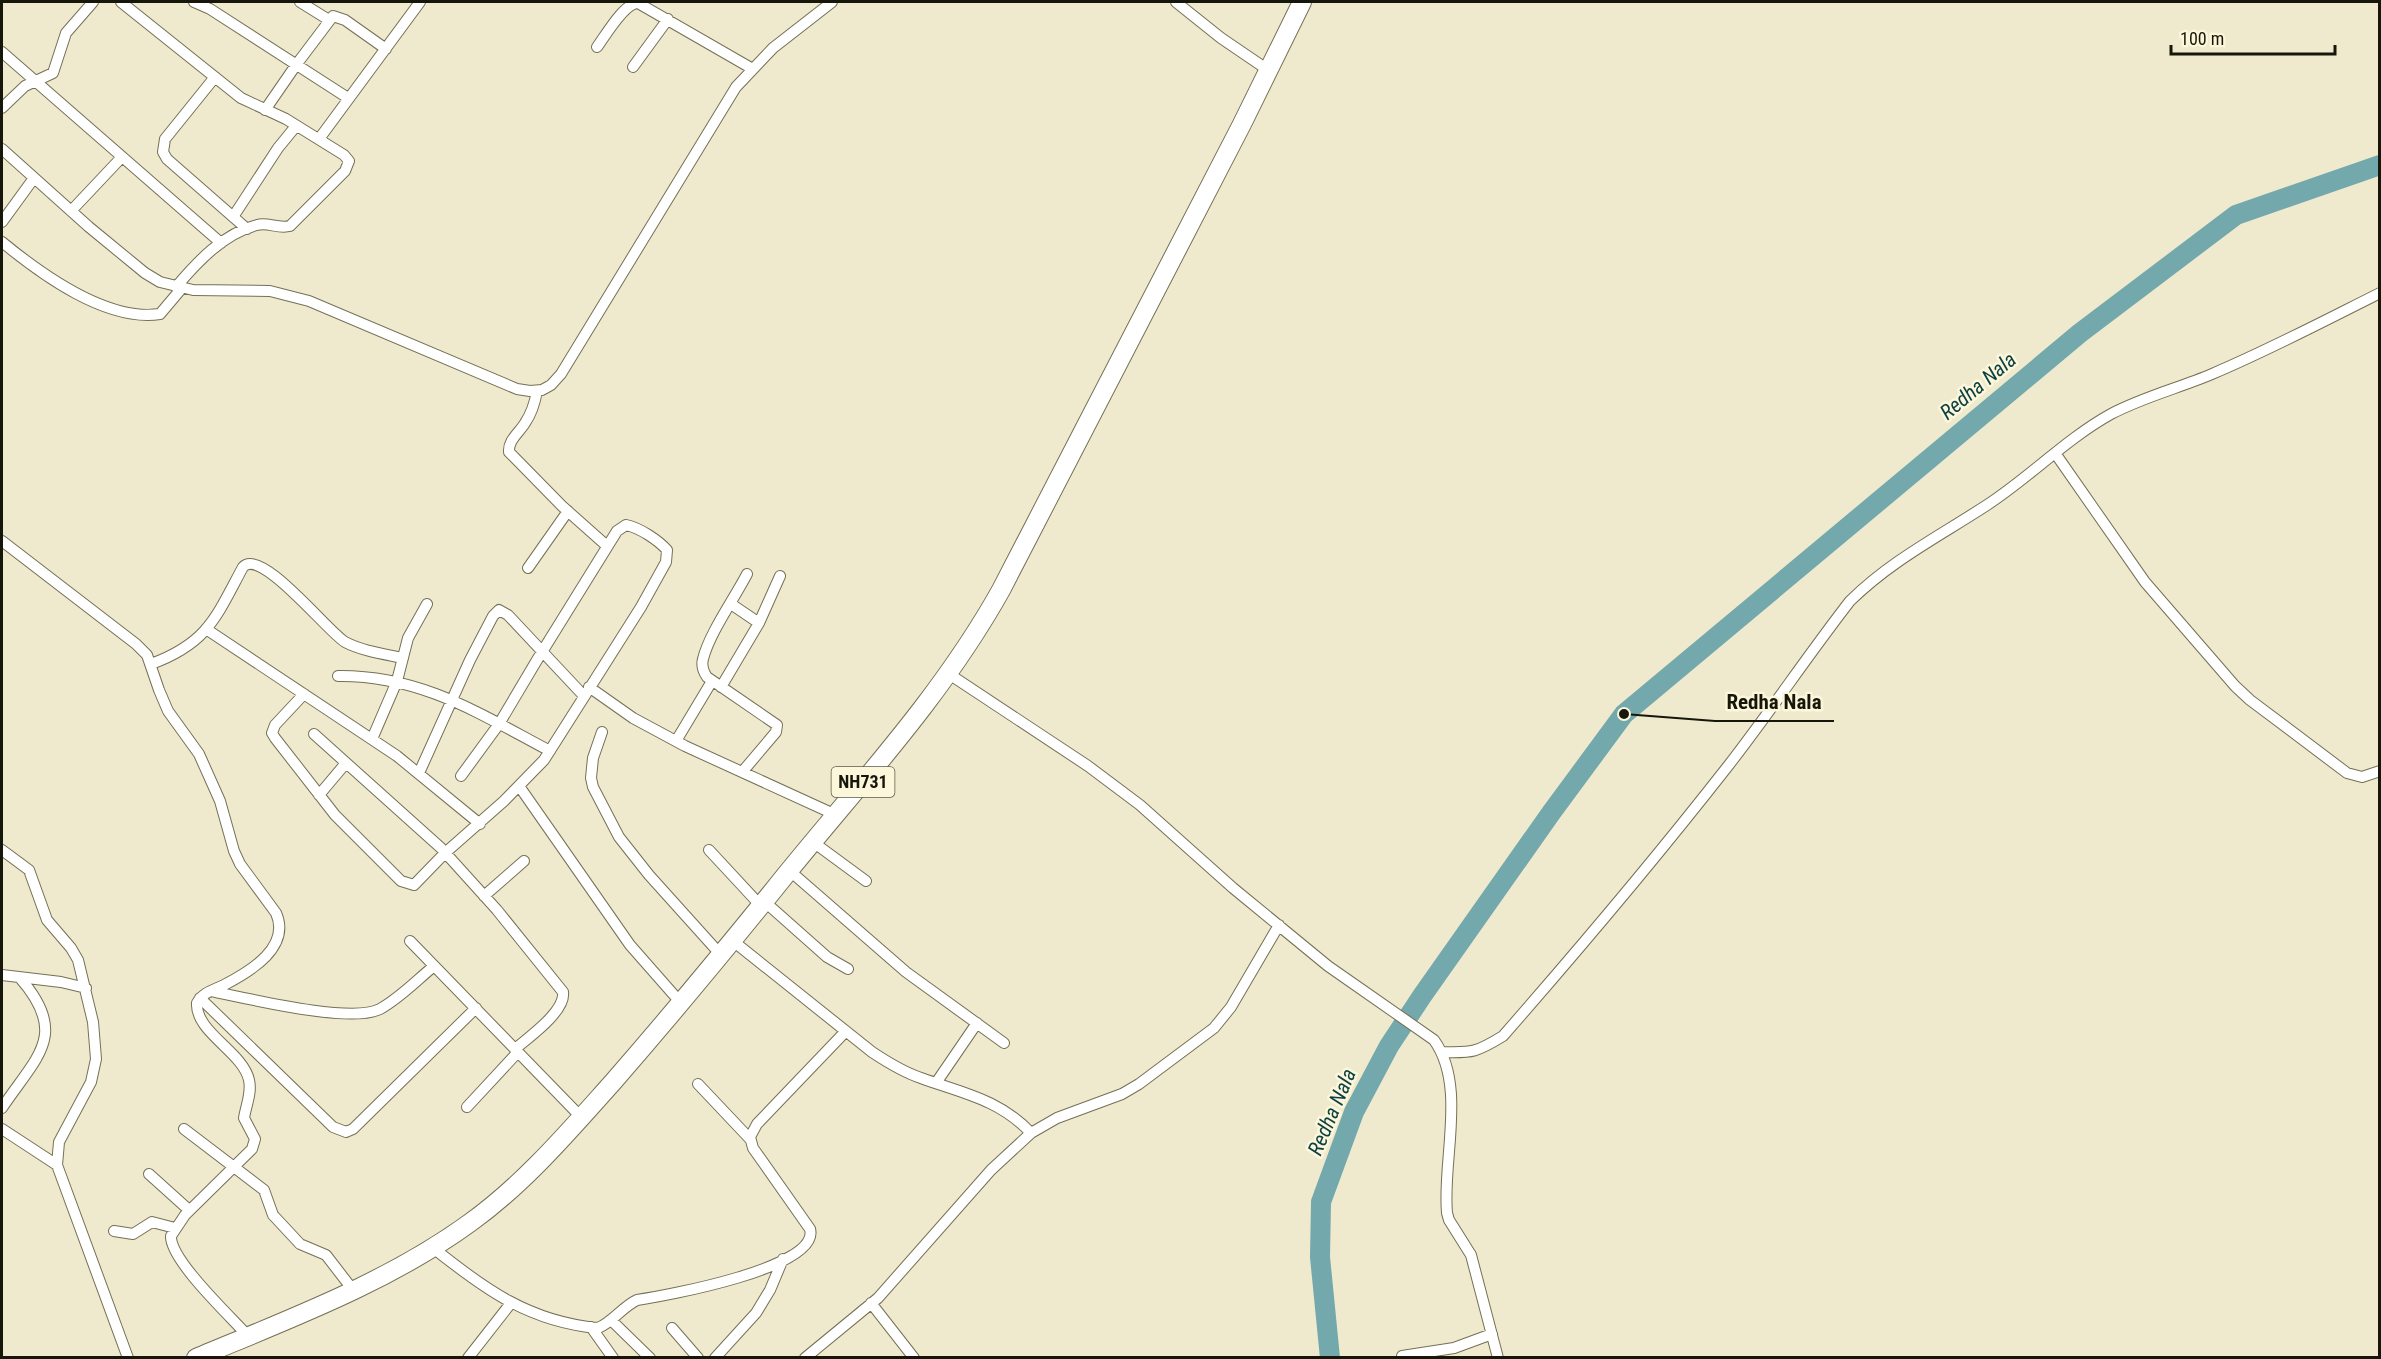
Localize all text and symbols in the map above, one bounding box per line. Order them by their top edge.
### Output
scale bar [2171,18,2334,56]
text: 100 m [2180,28,2224,49]
water label: Redha Nala [1935,347,2021,425]
callout: Redha Nala [1715,682,1834,721]
text: Redha Nala [1726,690,1822,714]
road number: NH731 [832,767,894,797]
water label: Redha Nala [1303,1065,1361,1159]

